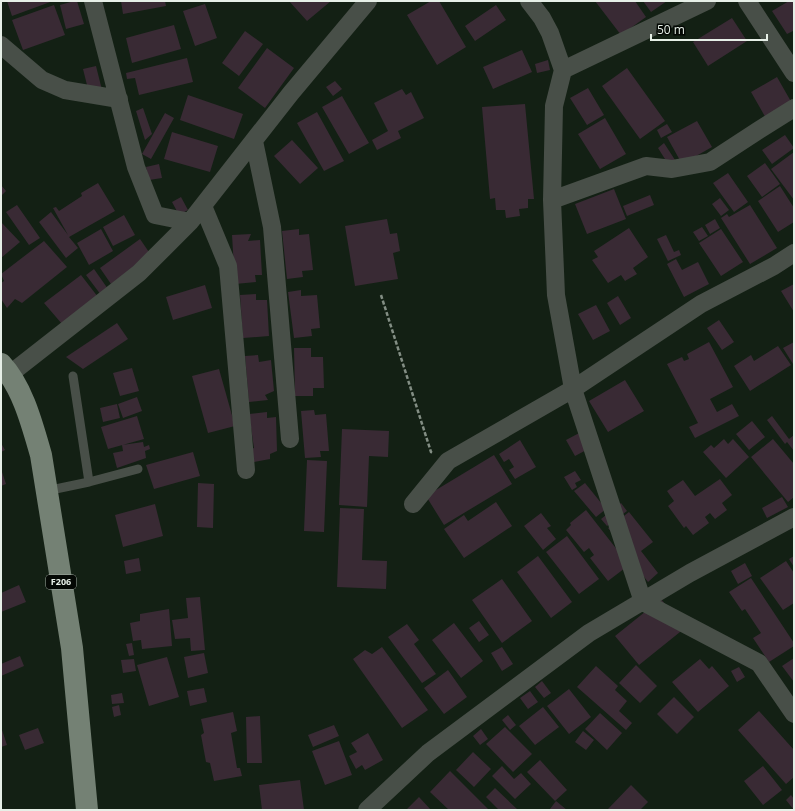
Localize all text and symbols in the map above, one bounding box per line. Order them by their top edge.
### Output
scale bar [651,16,767,42]
text: 50 m [657,21,685,38]
road number: F206 [46,575,76,589]

